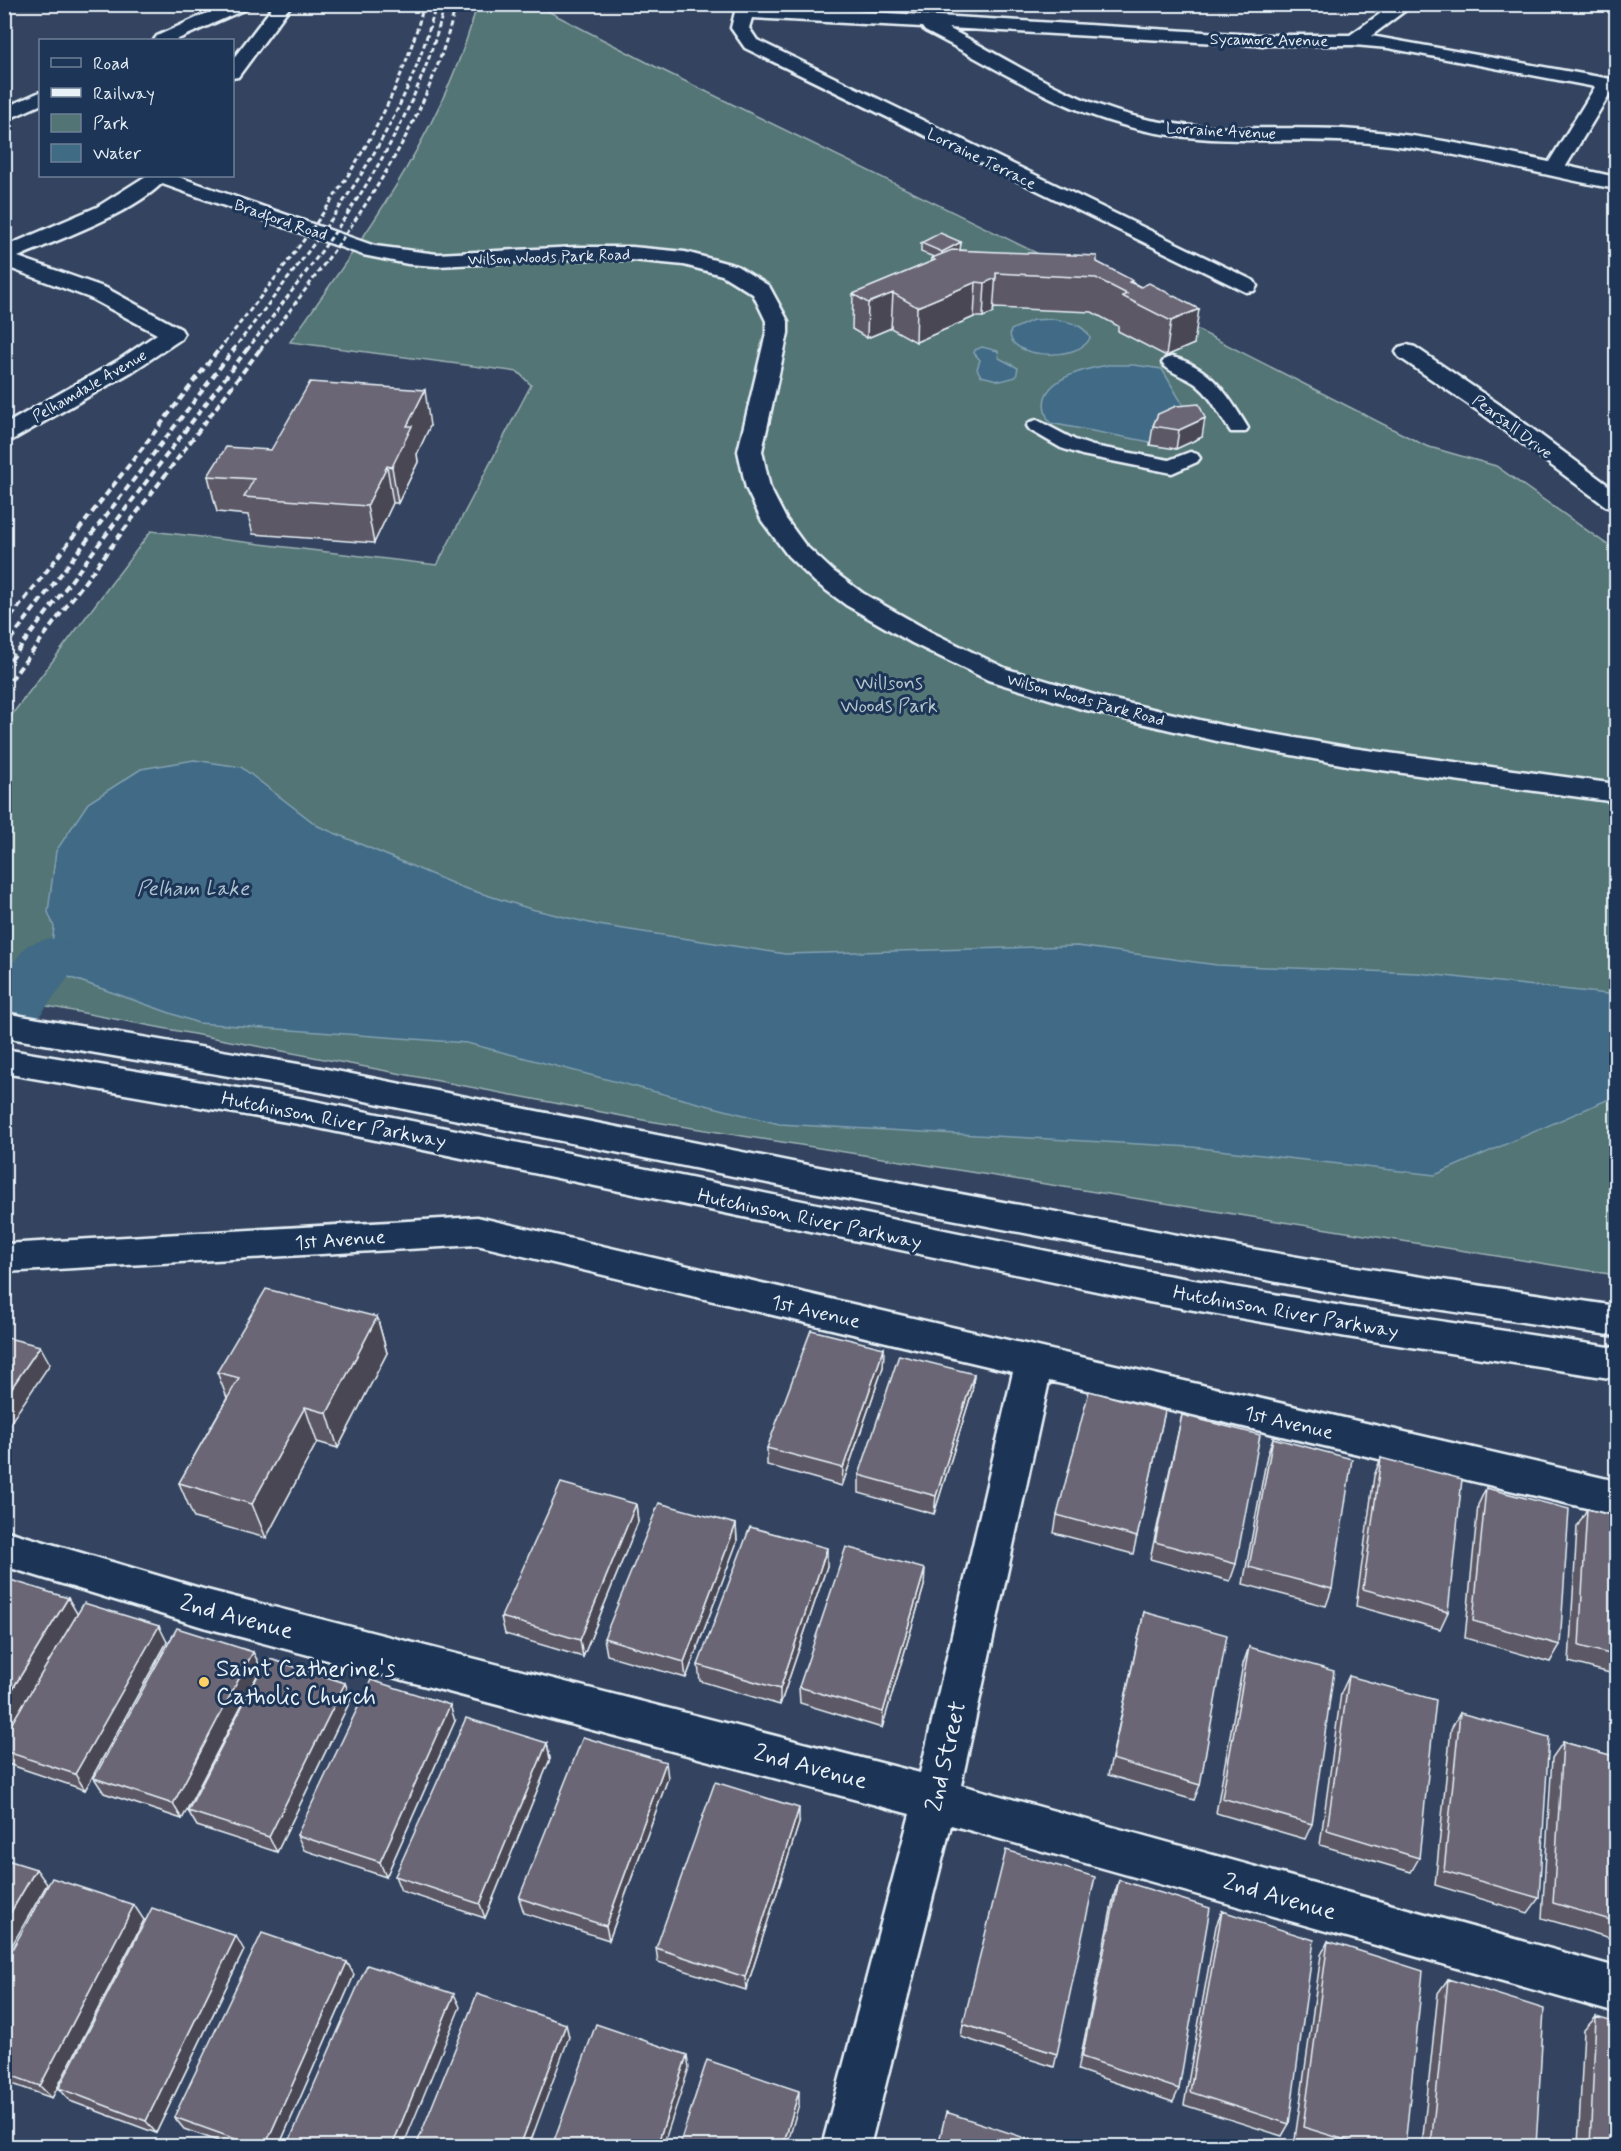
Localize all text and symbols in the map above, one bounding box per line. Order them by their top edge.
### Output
street label: Sycamore Avenue [1210,29,1328,52]
legend [39,39,234,177]
text: Road [93,52,129,76]
text: Railway [93,82,155,106]
text: Park [93,112,129,136]
street label: Lorraine Avenue [1165,118,1277,145]
street label: Lorraine Terrace [923,124,1039,195]
text: Water [93,142,142,166]
street label: Bradford Road [231,195,330,248]
street label: Wilson Woods Park Road [468,244,631,271]
street label: Pelhamdale Avenue [29,345,151,428]
street label: Pearsall Drive [1468,390,1556,464]
street label: Wilson Woods Park Road [1004,669,1167,732]
park label: Willsons Woods Park [840,670,938,720]
water label: Pelham Lake [137,875,250,903]
street label: Hutchinson River Parkway [219,1085,448,1156]
street label: Hutchinson River Parkway [695,1183,924,1256]
street label: 1st Avenue [294,1224,387,1257]
street label: Hutchinson River Parkway [1171,1279,1401,1346]
street label: 1st Avenue [768,1289,863,1336]
street label: 1st Avenue [1241,1400,1336,1447]
street label: 2nd Avenue [177,1587,297,1647]
place label: Saint Catherine's Catholic Church [216,1654,396,1713]
marker: Saint Catherine's Catholic Church [197,1675,211,1689]
street label: 2nd Street [919,1698,974,1815]
street label: 2nd Avenue [751,1737,871,1797]
street label: 2nd Avenue [1220,1867,1340,1928]

